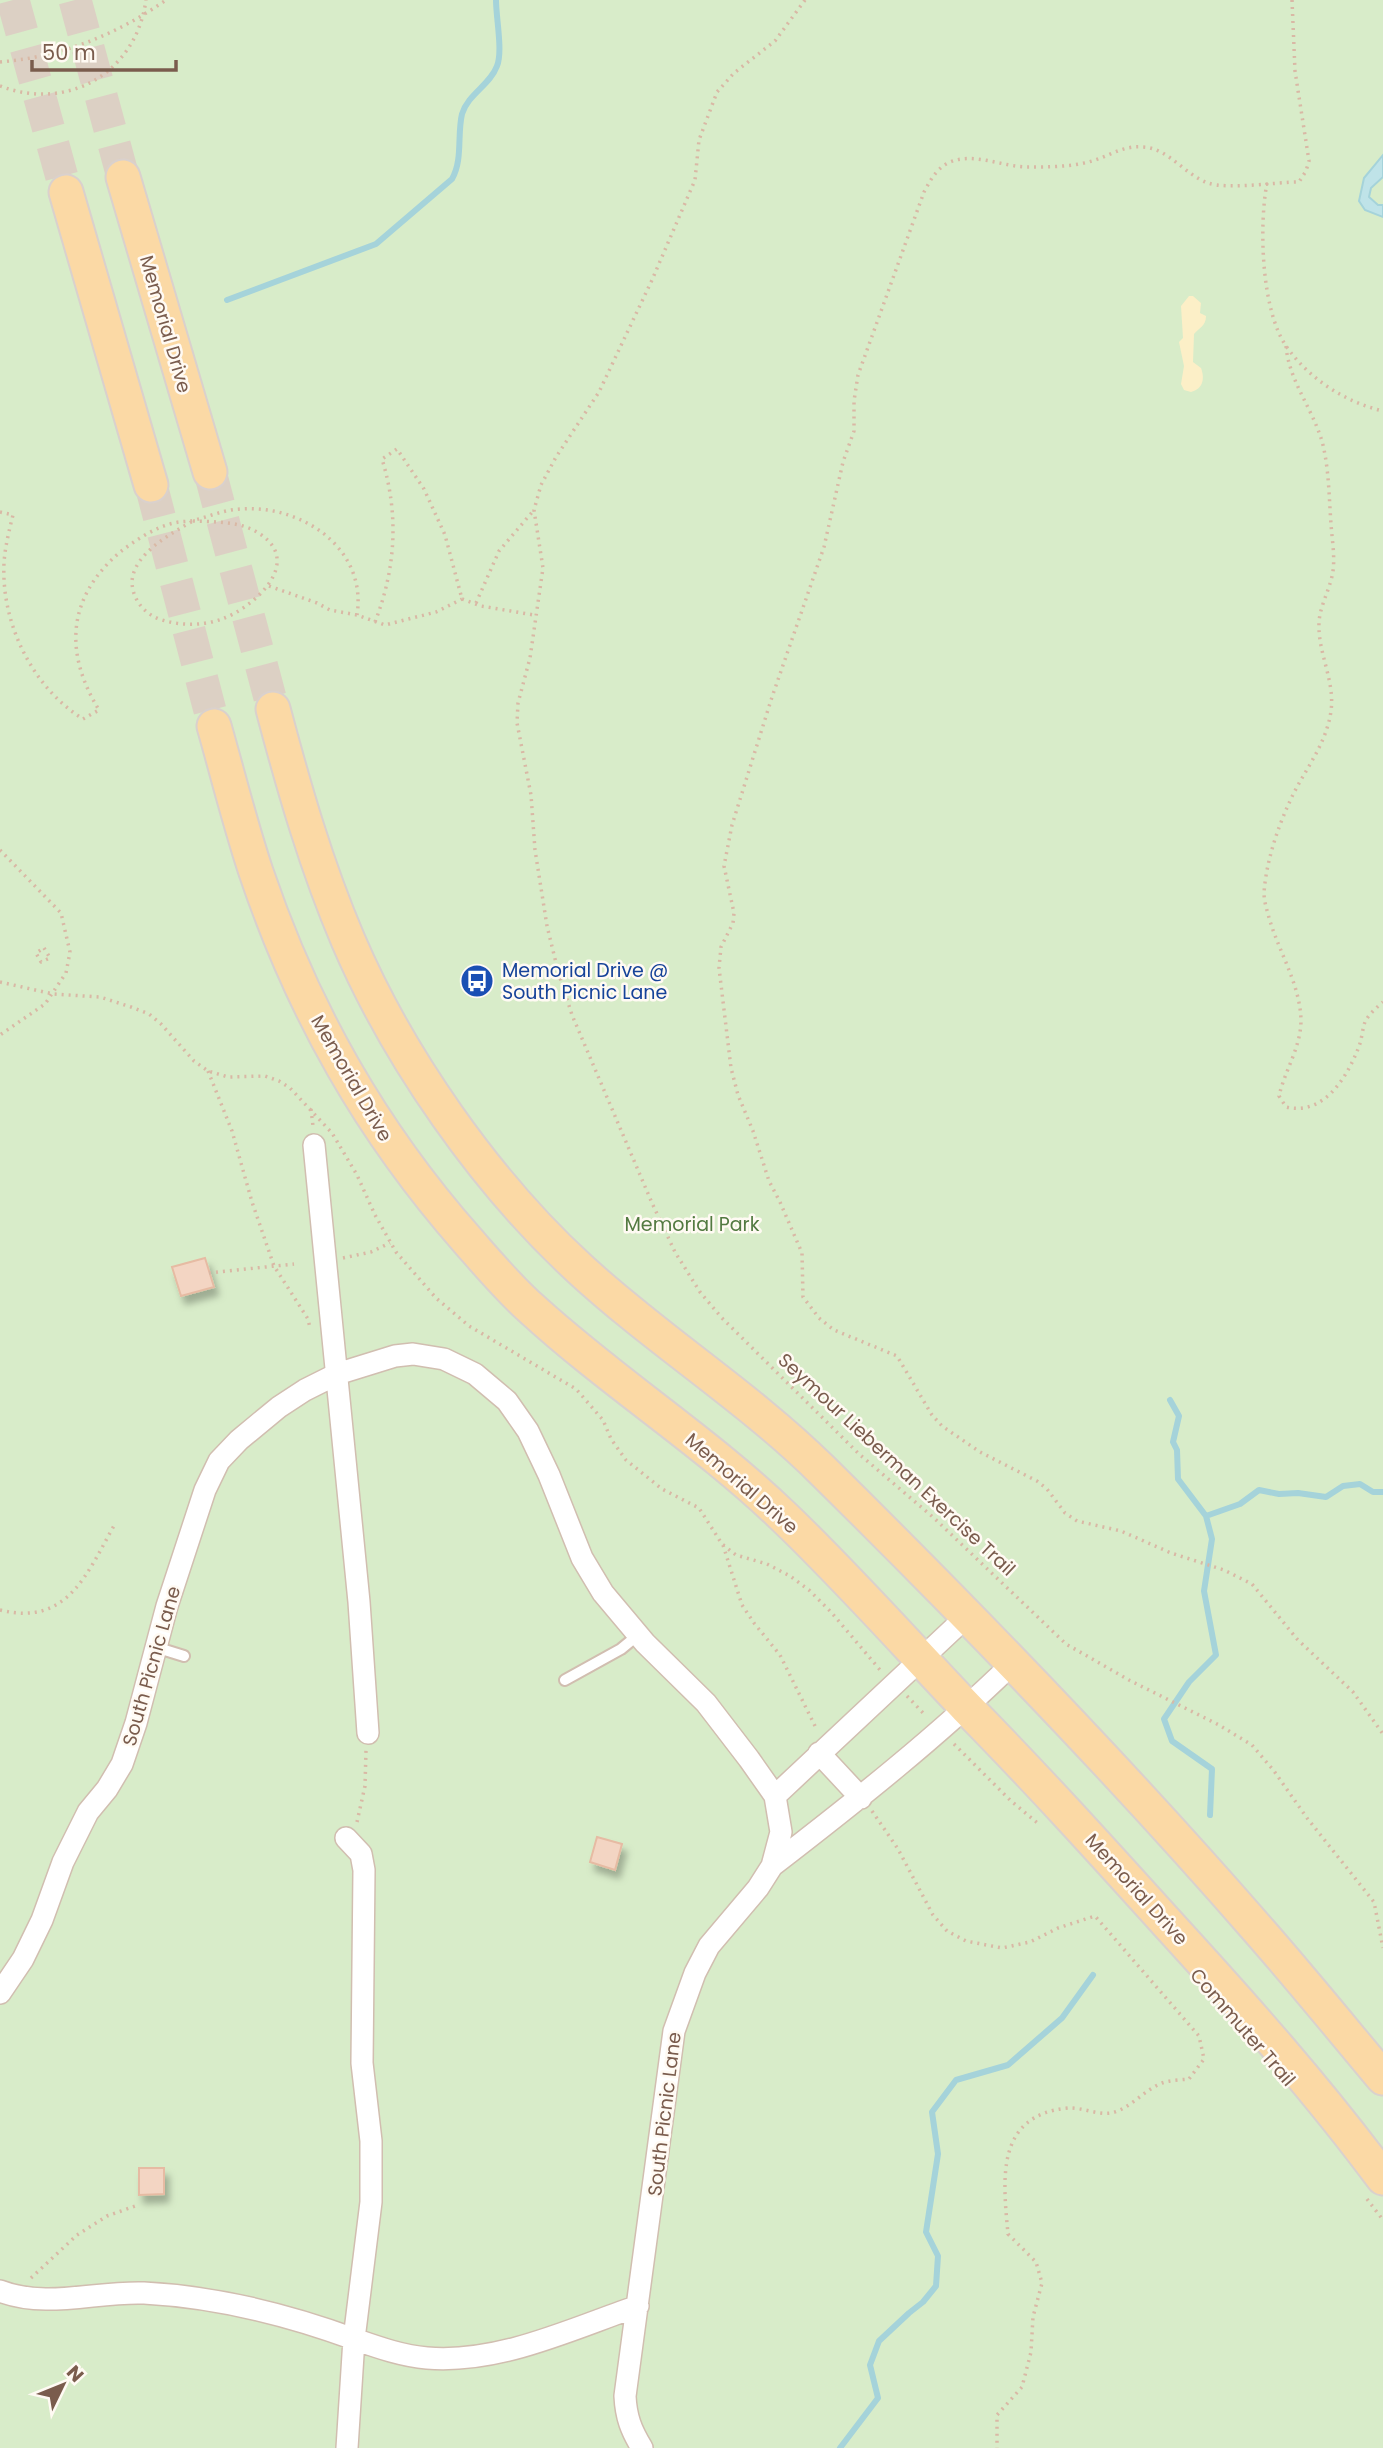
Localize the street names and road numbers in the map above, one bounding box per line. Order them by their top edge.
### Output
street label: Memorial Drive [133,252,198,396]
street label: Memorial Drive [304,1010,399,1146]
street label: Seymour Lieberman Exercise Trail [772,1347,1021,1582]
street label: Memorial Drive [679,1427,804,1540]
street label: South Picnic Lane [116,1583,187,1749]
street label: Memorial Drive [1079,1828,1194,1951]
street label: Commuter Trail [1184,1962,1302,2092]
street label: South Picnic Lane [641,2030,688,2198]

